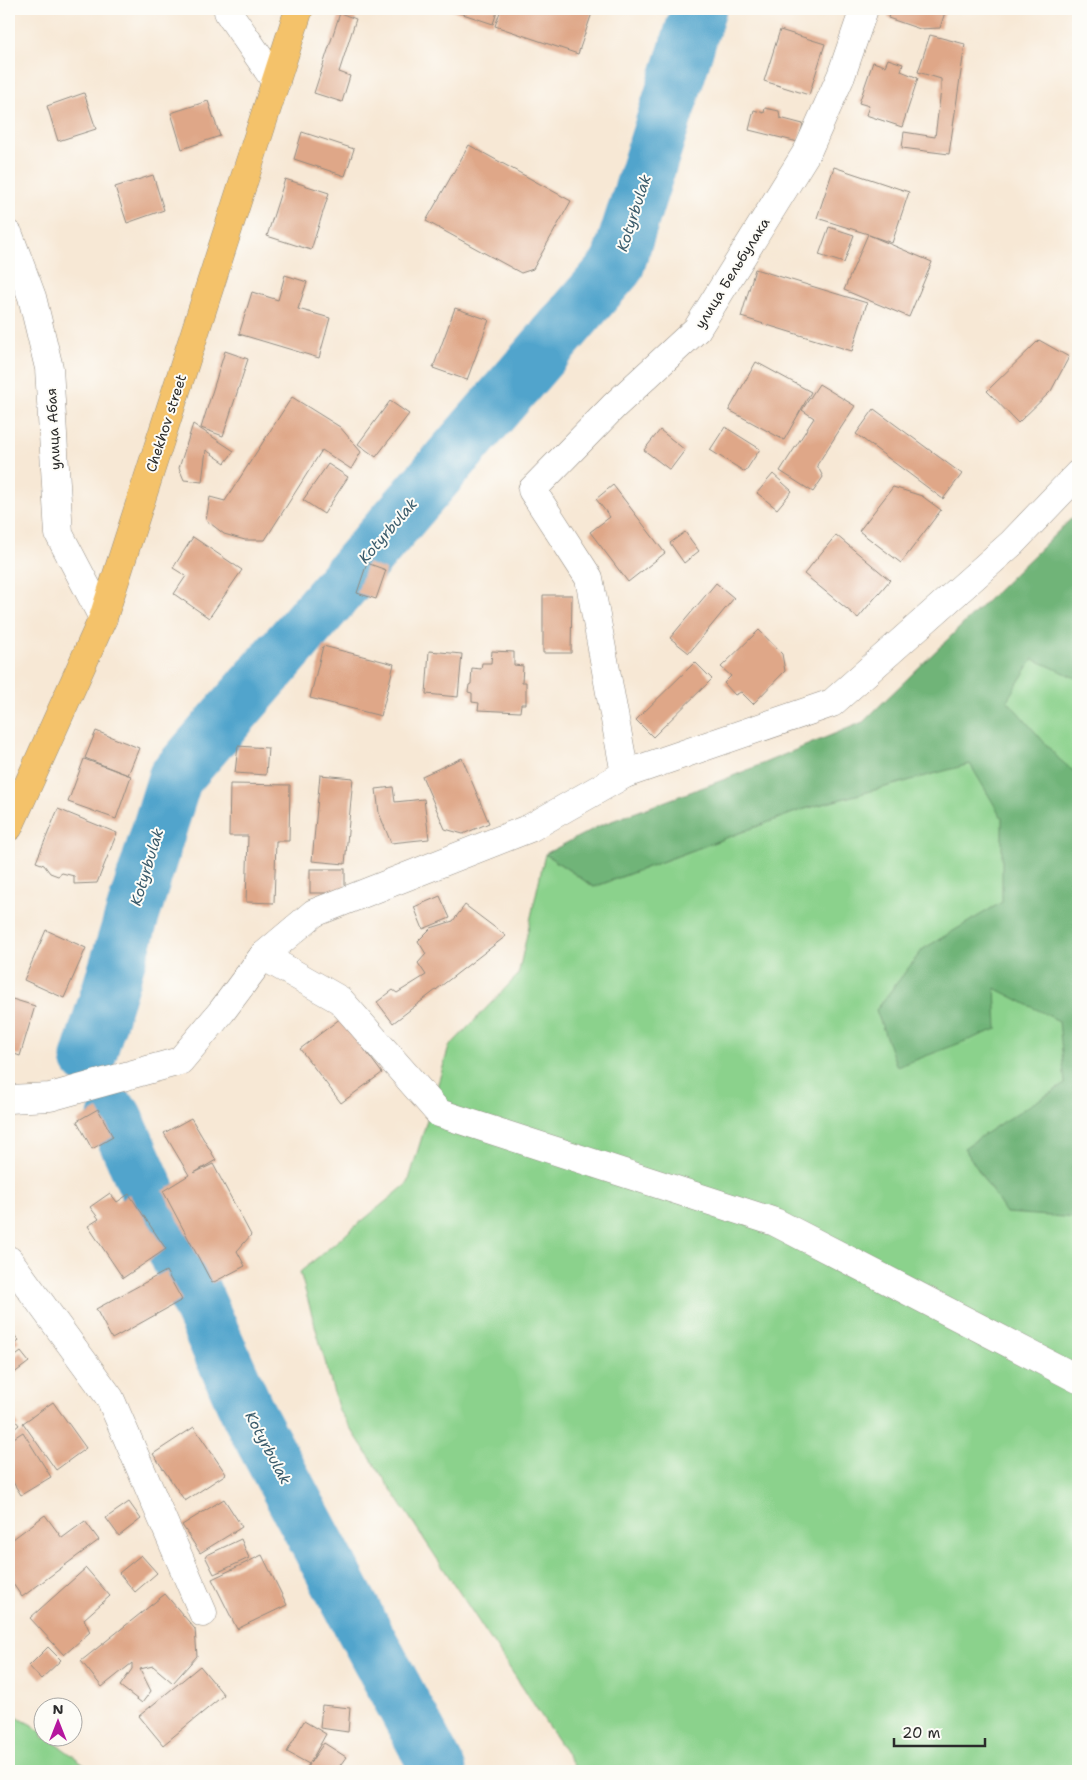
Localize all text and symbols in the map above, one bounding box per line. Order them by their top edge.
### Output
water label: Kotyrbulak [612,171,656,254]
street label: улица Бельбулака [691,214,774,332]
street label: Chekhov street [142,372,190,474]
street label: улица Абая [42,388,64,470]
water label: Kotyrbulak [354,494,422,568]
water label: Kotyrbulak [126,825,168,908]
water label: Kotyrbulak [240,1408,296,1488]
north arrow [32,1698,82,1748]
text: N [52,1700,64,1718]
scale bar [894,1715,986,1747]
text: 20 m [902,1723,941,1743]

